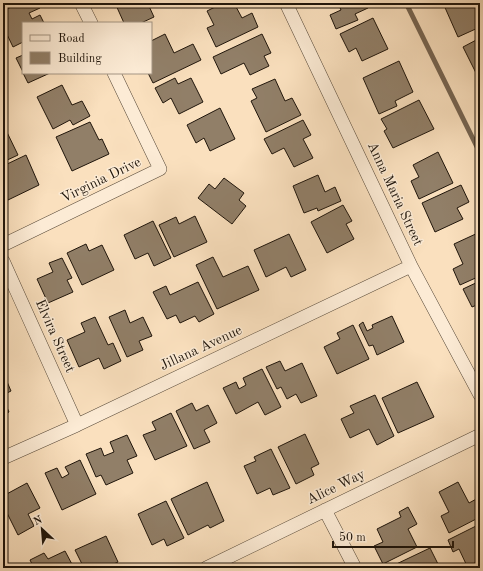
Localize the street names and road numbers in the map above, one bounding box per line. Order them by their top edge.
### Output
street label: Anna Maria Street [365,140,425,248]
street label: Virginia Drive [59,155,143,205]
street label: Elvira Street [33,297,77,375]
street label: Jillana Avenue [158,323,244,373]
street label: Alice Way [305,467,368,507]

